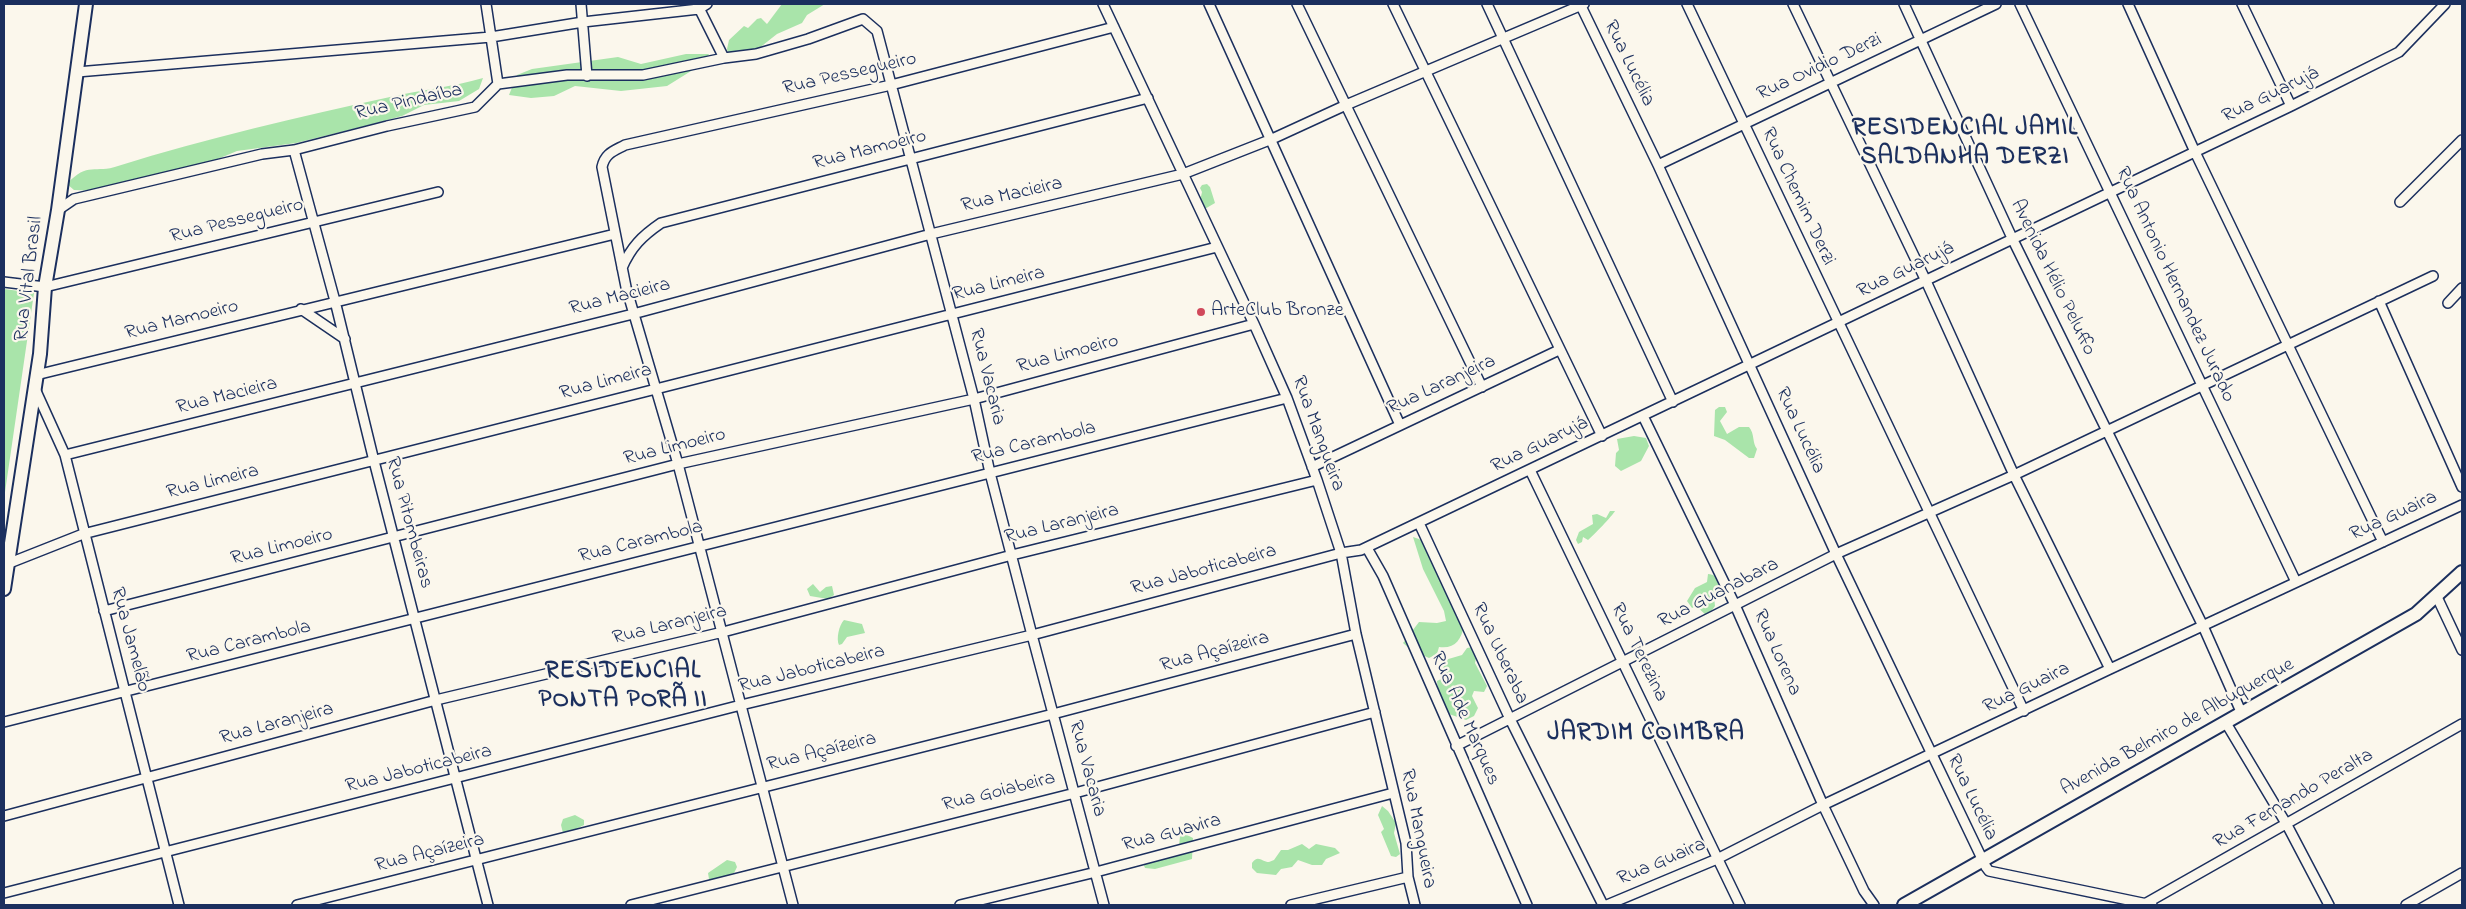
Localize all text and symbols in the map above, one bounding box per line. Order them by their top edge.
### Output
street label: Rua Lucélia [1597,17,1659,111]
street label: Rua Ovidio Derzi [1754,29,1886,107]
street label: Rua Pessegueiro [781,48,919,102]
street label: Rua Guarujá [2219,62,2323,130]
street label: Rua Pindaíba [353,79,465,127]
district label: RESIDENCIAL JAMIL SALDANHA DERZI [1850,115,2080,174]
street label: Rua Chemim Derzi [1755,124,1839,270]
street label: Rua Mamoeiro [811,125,929,177]
street label: Rua Antonio Hernandez Jurado [2109,163,2239,407]
street label: Rua Macieira [959,173,1065,219]
street label: Rua Pessegueiro [168,194,306,250]
street label: Avenida Hélio Peluffo [2004,196,2100,360]
street label: Rua Vital Brasil [10,215,50,343]
street label: Rua Guarujá [1854,237,1958,305]
street label: Rua Limeira [950,262,1048,308]
street label: Rua Macieira [567,274,673,322]
street label: Rua Mamoeiro [123,295,241,347]
place label: ArteClub Bronze [1211,300,1344,324]
marker: ArteClub Bronze [1195,306,1207,318]
street label: Rua Vacaria [962,326,1010,428]
street label: Rua Limoeiro [1015,330,1121,380]
street label: Rua Laranjeira [1384,350,1500,422]
street label: Rua Limeira [557,359,655,407]
street label: Rua Macieira [174,373,280,421]
street label: Rua Mangueira [1285,373,1349,495]
street label: Rua Lucélia [1769,384,1829,478]
street label: Rua Guarujá [1488,412,1592,480]
street label: Rua Carambola [969,417,1099,471]
street label: Rua Limoeiro [621,424,729,472]
street label: Rua Pitombeiras [379,455,437,591]
street label: Rua Limeira [164,460,262,506]
street label: Rua Guaira [2347,486,2441,548]
street label: Rua Laranjeira [1002,499,1122,551]
street label: Rua Carambola [576,516,706,570]
street label: Rua Limoeiro [228,524,336,572]
street label: Rua Jaboticabeira [1129,540,1279,602]
street label: Rua Guanabara [1655,553,1783,635]
street label: Rua Jamelão [104,585,154,695]
street label: Rua Laranjeira [610,600,730,652]
street label: Rua Uberaba [1465,600,1533,708]
street label: Rua Terezina [1604,600,1672,706]
street label: Rua Lorena [1746,606,1806,700]
street label: Rua Carambola [184,616,314,670]
street label: Rua Açaízeira [1158,627,1272,679]
street label: Rua Jaboticabeira [736,640,888,700]
street label: Rua Ade Marques [1424,648,1504,790]
street label: Avenida Belmiro de Albuquerque [2057,654,2299,802]
district label: RESIDENCIAL PONTA PORÃ II [537,658,709,717]
street label: Rua Guaira [1980,658,2074,720]
street label: Rua Laranjeira [217,698,337,752]
street label: Rua Vacaria [1062,718,1110,820]
district label: JARDIM COIMBRA [1545,720,1747,750]
street label: Rua Açaízeira [765,728,879,778]
street label: Rua Jaboticabeira [343,740,495,800]
street label: Rua Fernando Peralta [2210,744,2378,856]
street label: Rua Lucélia [1940,751,2002,845]
street label: Rua Goiabeira [940,767,1058,819]
street label: Rua Mangueira [1394,767,1440,891]
street label: Rua Guavira [1120,809,1224,859]
street label: Rua Açaízeira [373,829,487,879]
street label: Rua Guaira [1614,834,1710,892]

